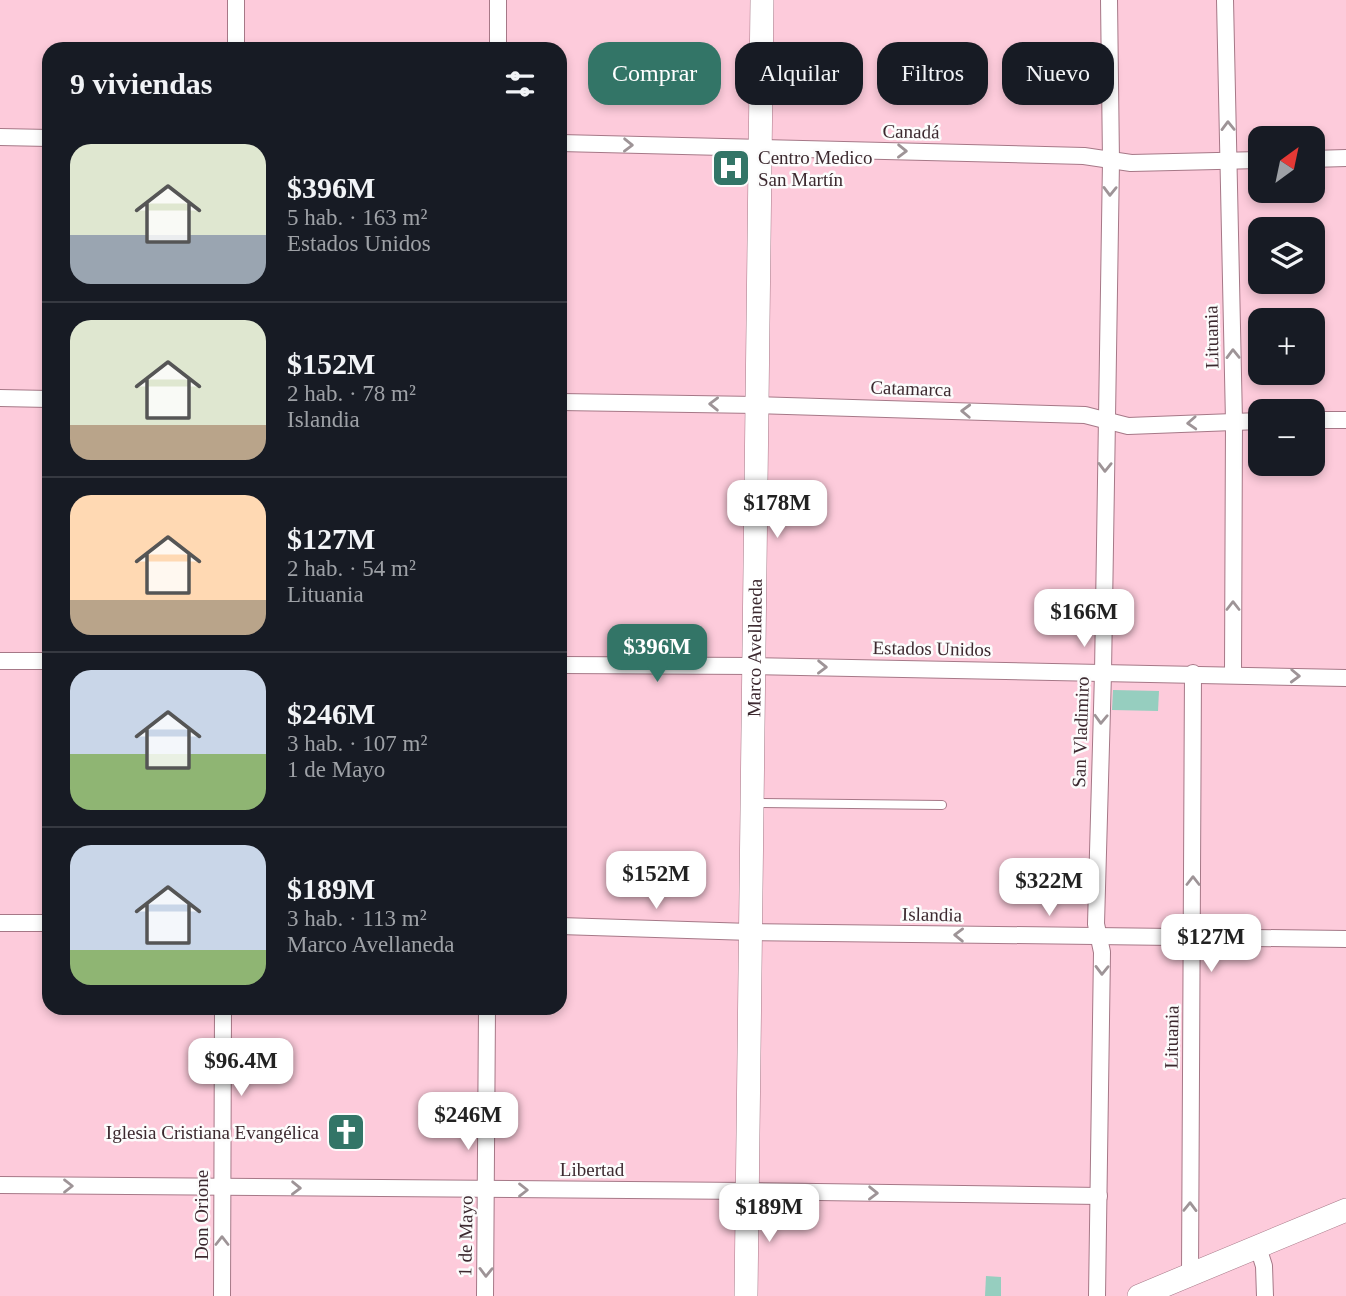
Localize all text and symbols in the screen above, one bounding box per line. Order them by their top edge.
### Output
chip: Comprar [588,42,721,105]
chip: Alquilar [735,42,863,105]
chip: Filtros [877,42,988,105]
chip: Nuevo [1002,42,1114,105]
icon: filters [501,65,539,103]
text: 9 viviendas [70,67,213,100]
street label: Canadá [882,121,940,143]
one-way arrow [1220,121,1236,131]
north arrow [1248,126,1325,203]
map controls [1248,126,1325,476]
one-way arrow [623,137,634,152]
one-way arrow [897,144,908,159]
hospital icon: Centro Medico San Martín [710,147,752,189]
place label: Centro Medico San Martín [758,147,873,190]
text: $396M [287,171,375,204]
icon: home [126,172,210,256]
one-way arrow [1103,185,1118,196]
text: 5 hab. · 163 m² [287,205,427,230]
button: layers [1248,217,1325,294]
text: Estados Unidos [287,231,431,256]
street label: Lituania [1200,305,1223,369]
button: + [1248,308,1325,385]
text: $152M [287,347,375,380]
icon: home [126,348,210,432]
one-way arrow [1225,348,1240,359]
street label: Catamarca [870,377,952,400]
text: 2 hab. · 78 m² [287,381,416,406]
one-way arrow [708,396,719,412]
button: − [1248,399,1325,476]
one-way arrow [960,404,971,419]
text: Islandia [287,407,360,432]
one-way arrow [1186,415,1197,430]
one-way arrow [1097,462,1113,473]
pin: $178M [728,480,826,540]
text: $178M [743,490,811,515]
text: $127M [287,522,375,555]
icon: home [126,523,210,607]
text: 2 hab. · 54 m² [287,556,416,581]
street label: Marco Avellaneda [743,578,766,717]
text: Lituania [287,582,364,607]
pin: $166M [1035,590,1133,649]
text: $166M [1050,599,1118,624]
one-way arrow [1225,600,1241,611]
pin: $396M [608,624,706,684]
text: $396M [623,634,691,659]
street label: Estados Unidos [872,637,992,660]
one-way arrow [818,659,828,675]
one-way arrow [1290,668,1301,684]
street label: San Vladimiro [1068,676,1093,788]
text: $246M [287,697,375,730]
icon: home [126,698,210,782]
one-way arrow [1094,714,1109,725]
text: 3 hab. · 107 m² [287,731,427,756]
text: 1 de Mayo [287,757,385,782]
pin: $152M [607,852,705,911]
pin: $322M [1000,858,1098,918]
text: $152M [622,861,690,886]
text: $322M [1015,868,1083,893]
text: $189M [287,872,375,905]
icon: home [126,873,210,957]
one-way arrow [1185,876,1201,886]
street label: Islandia [902,903,963,926]
text: 3 hab. · 113 m² [287,906,427,931]
pin: $127M [1162,914,1260,974]
text: $127M [1177,924,1245,949]
one-way arrow [954,927,964,943]
text: Marco Avellaneda [287,932,455,957]
one-way arrow [1094,966,1110,976]
street label: Lituania [1160,1005,1183,1069]
pin: $96.4M [184,1038,298,1098]
text: $96.4M [204,1048,278,1073]
pin: $246M [419,1092,517,1152]
text: $246M [434,1102,502,1127]
church icon: Iglesia Cristiana Evangélica [325,1111,367,1153]
place label: Iglesia Cristiana Evangélica [106,1122,320,1143]
street label: Libertad [560,1159,625,1180]
street label: Don Orione [191,1170,212,1260]
one-way arrow [63,1178,74,1194]
one-way arrow [291,1180,301,1196]
one-way arrow [518,1182,529,1198]
pin: $189M [720,1184,818,1244]
one-way arrow [868,1185,879,1200]
text: $189M [735,1194,803,1219]
street label: 1 de Mayo [454,1195,477,1277]
one-way arrow [1182,1201,1198,1212]
one-way arrow [214,1236,230,1246]
one-way arrow [478,1267,494,1278]

